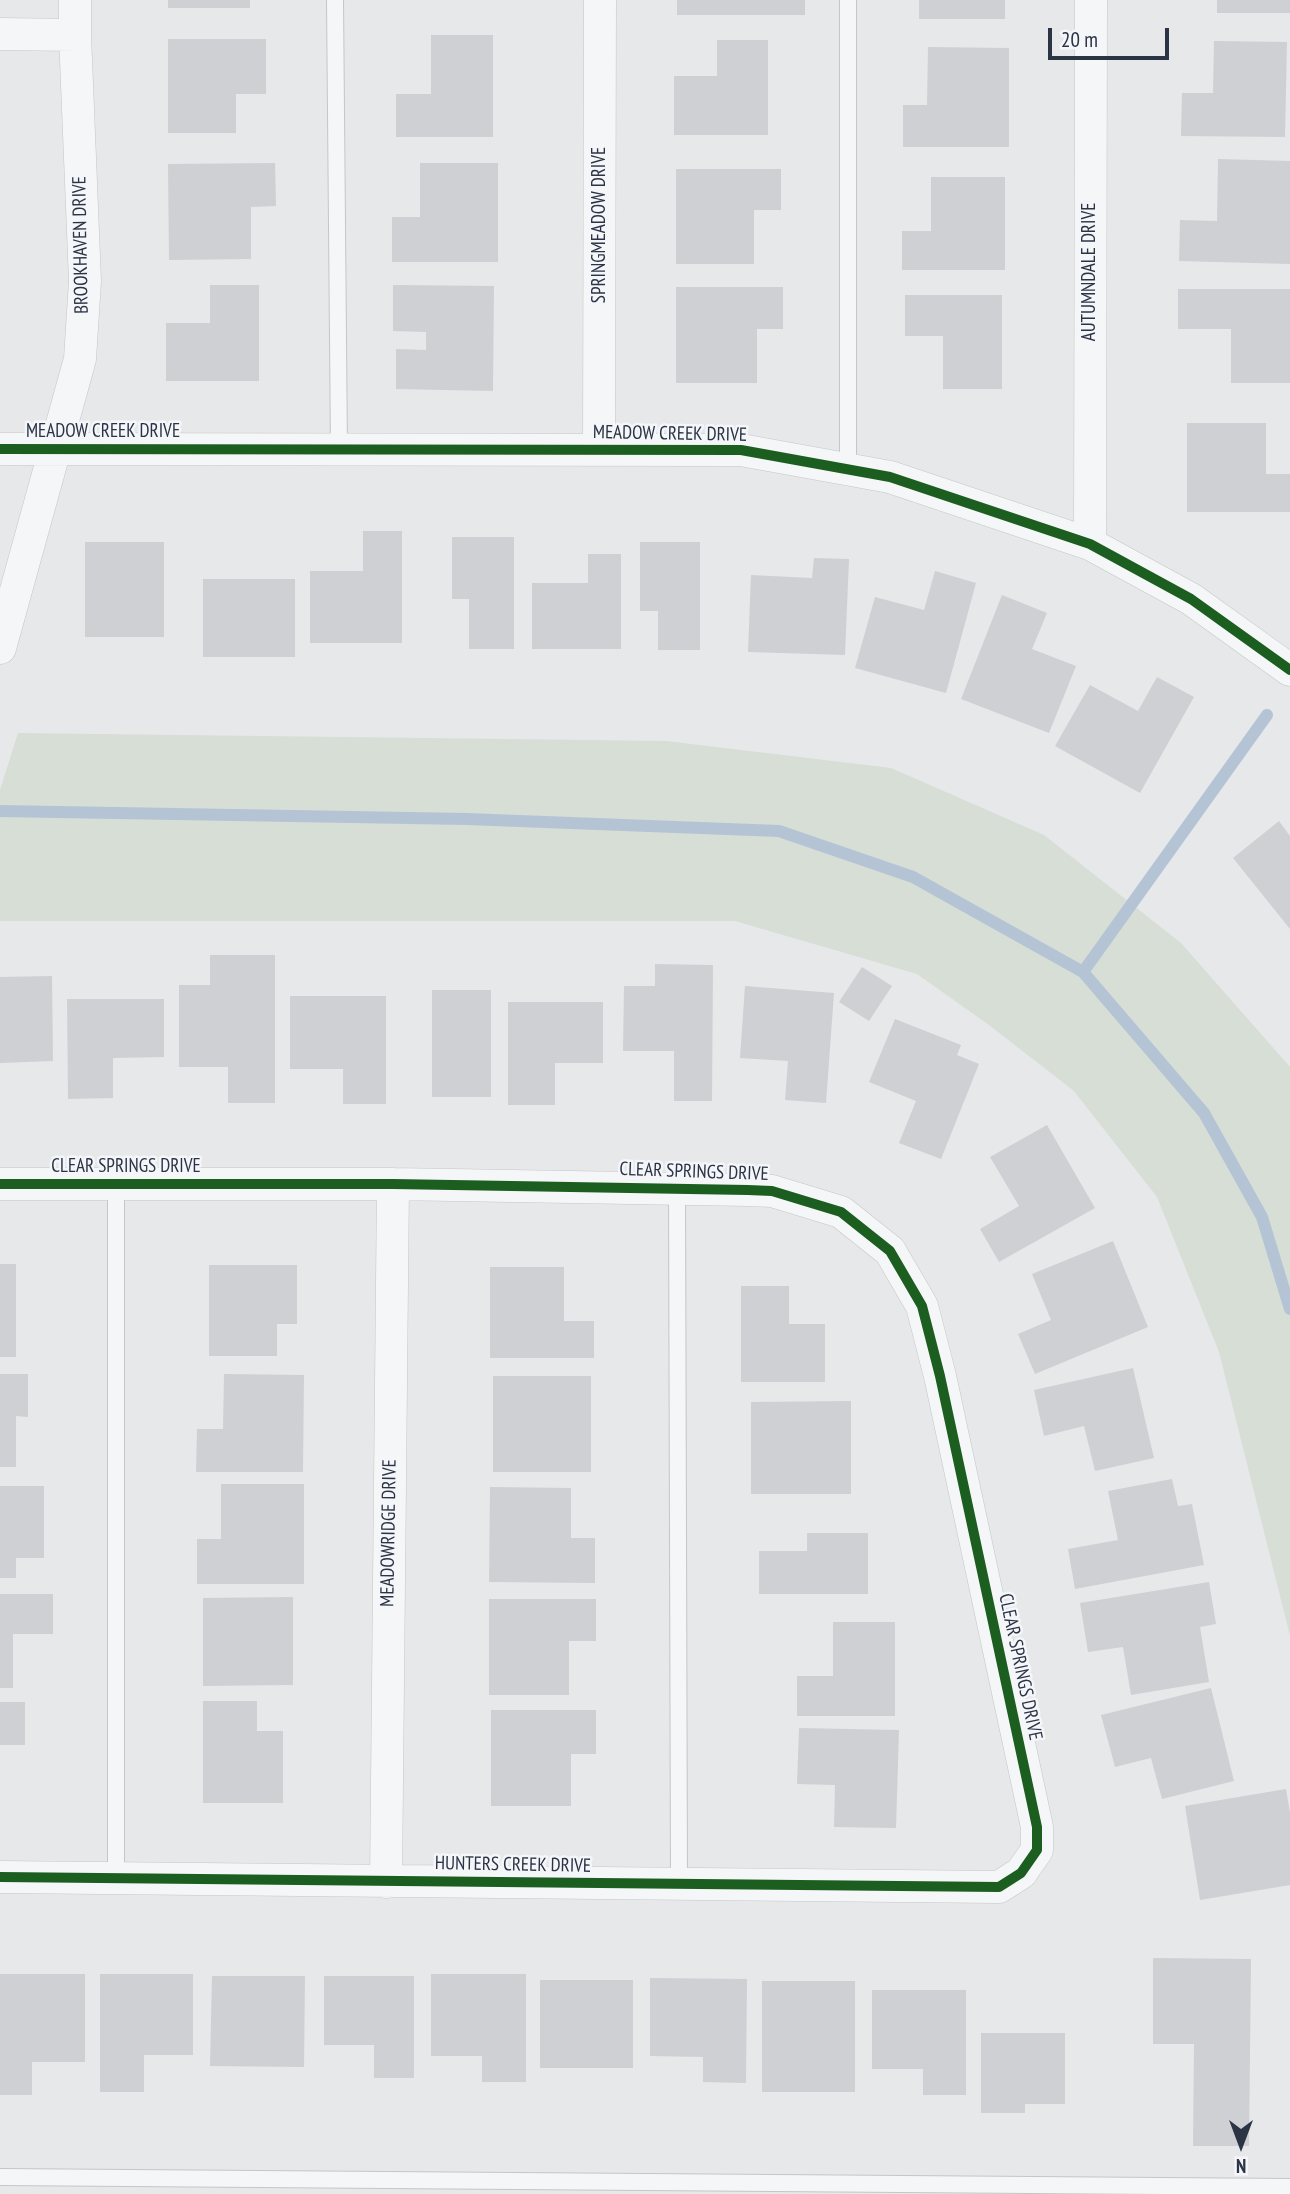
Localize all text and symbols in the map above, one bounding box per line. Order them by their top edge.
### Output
scale bar [1052,14,1173,58]
text: 20 m [1061,26,1098,53]
street label: SPRINGMEADOW DRIVE [589,147,611,303]
street label: BROOKHAVEN DRIVE [68,176,94,314]
street label: AUTUMNDALE DRIVE [1079,203,1101,341]
street label: MEADOW CREEK DRIVE [26,421,180,443]
street label: MEADOW CREEK DRIVE [593,421,747,447]
street label: CLEAR SPRINGS DRIVE [51,1156,201,1178]
street label: CLEAR SPRINGS DRIVE [619,1158,769,1186]
street label: MEADOWRIDGE DRIVE [376,1459,402,1607]
street label: CLEAR SPRINGS DRIVE [993,1592,1047,1742]
street label: HUNTERS CREEK DRIVE [435,1852,591,1878]
north arrow [1206,2110,1276,2180]
text: N [1236,2154,1246,2178]

